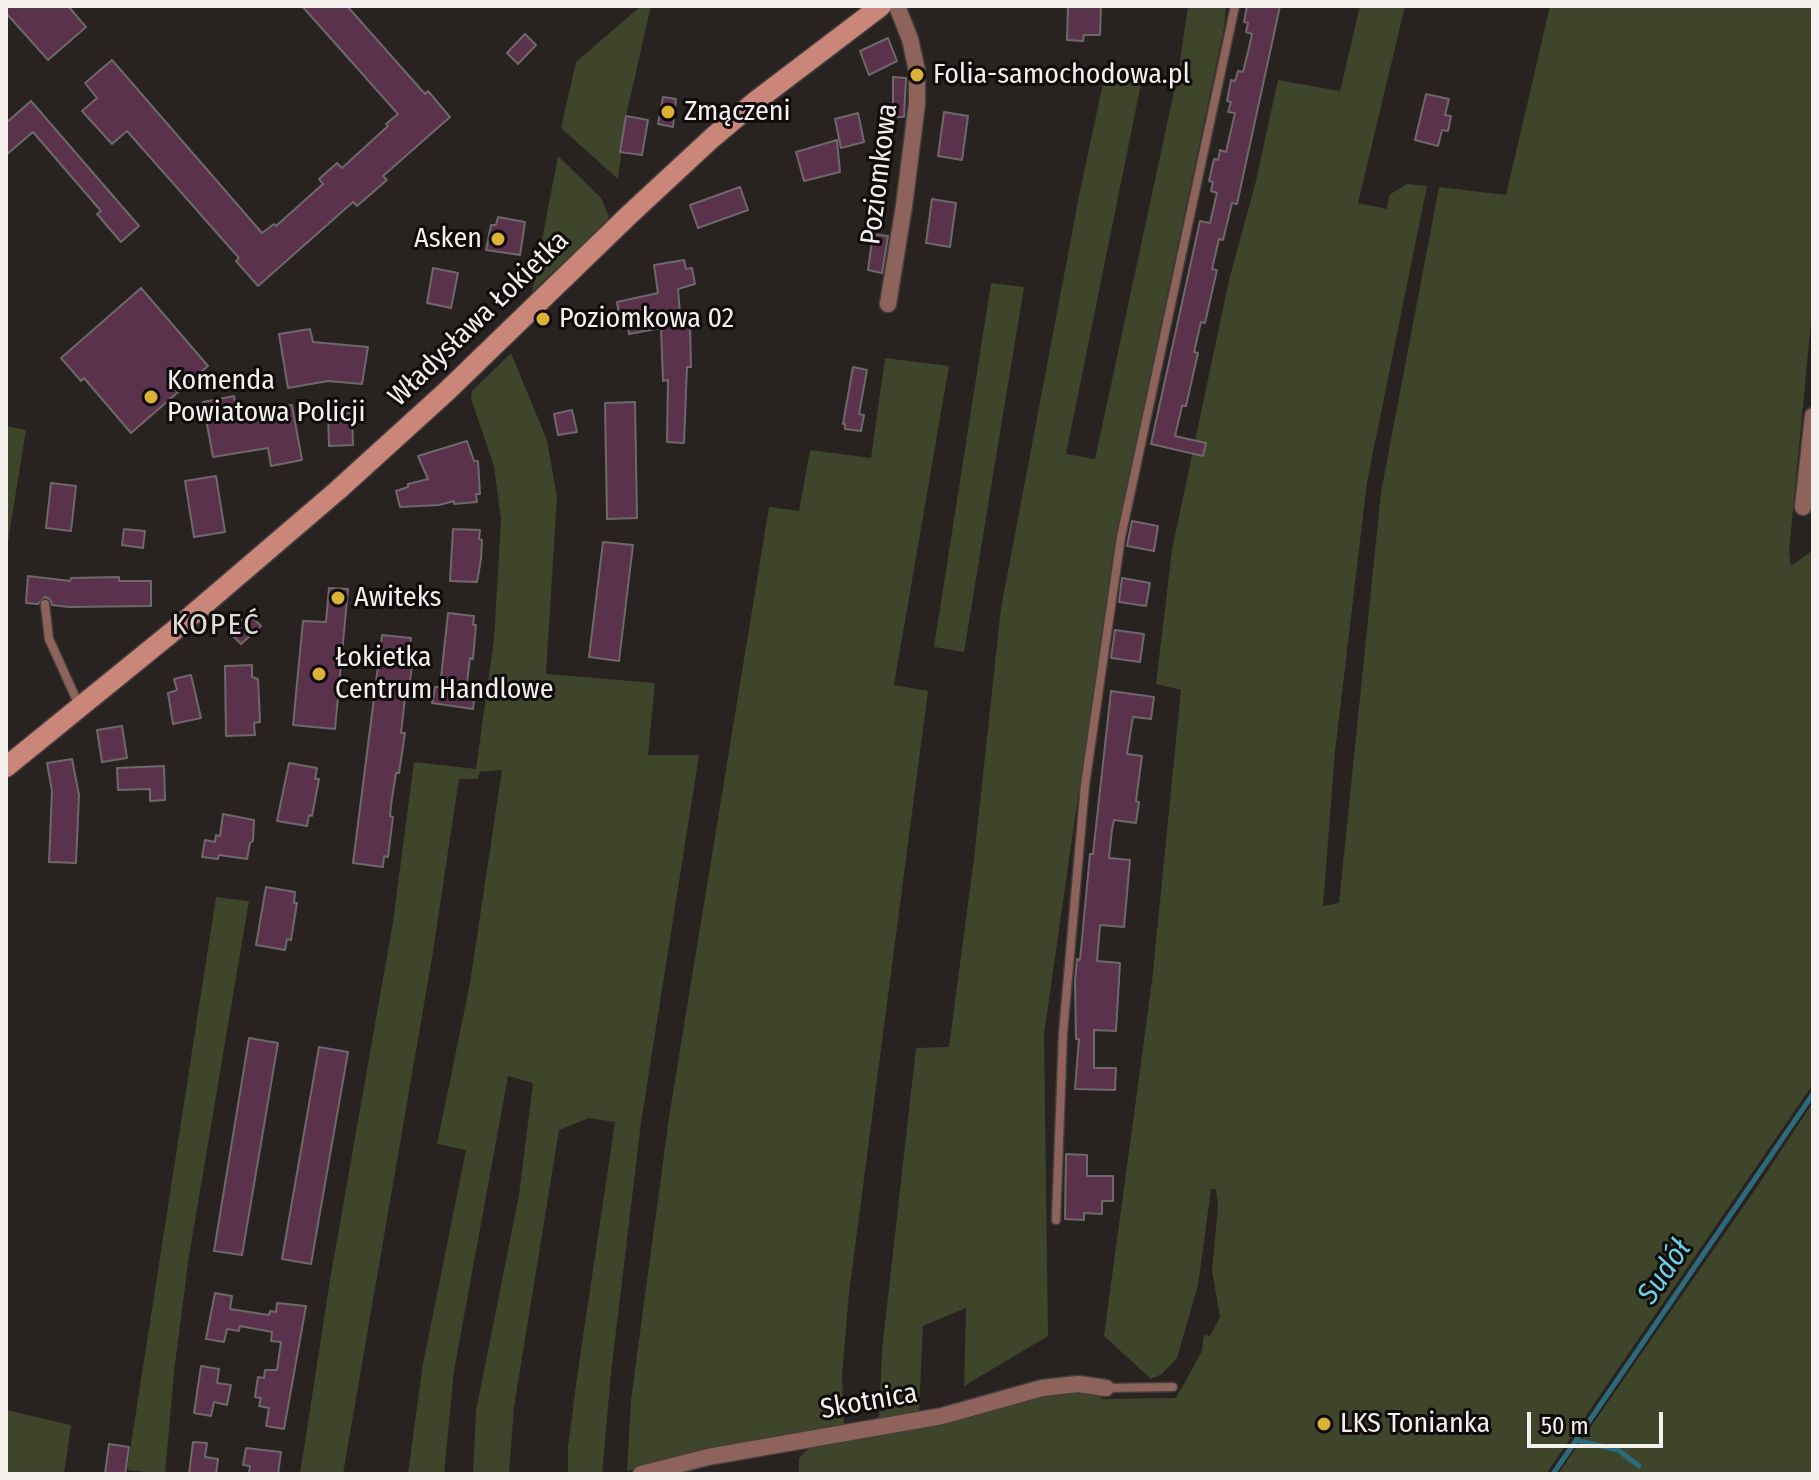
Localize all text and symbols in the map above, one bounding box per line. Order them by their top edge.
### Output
place label: Folia-samochodowa.pl [933,58,1190,92]
marker: Folia-samochodowa.pl [908,66,926,84]
place label: Zmączeni [684,95,791,129]
street label: Poziomkowa [855,102,905,246]
marker: Zmączeni [659,103,677,121]
place label: Asken [414,222,482,256]
street label: Władysława Łokietka [382,224,576,414]
marker: Asken [489,230,507,248]
place label: Poziomkowa 02 [559,302,734,336]
marker: Poziomkowa 02 [534,310,552,328]
place label: Komenda Powiatowa Policji [167,364,365,430]
marker: Komenda Powiatowa Policji [142,388,160,406]
place label: Awiteks [354,581,442,615]
marker: Awiteks [329,589,347,607]
district label: KOPEĆ [172,608,260,644]
place label: Łokietka Centrum Handlowe [335,641,554,707]
marker: Łokietka Centrum Handlowe [310,665,328,683]
water label: Sudół [1630,1233,1700,1311]
street label: Skotnica [818,1377,920,1427]
scale bar [1531,1396,1667,1446]
place label: LKS Tonianka [1340,1407,1490,1441]
text: 50 m [1541,1412,1589,1440]
marker: LKS Tonianka [1315,1415,1333,1433]

